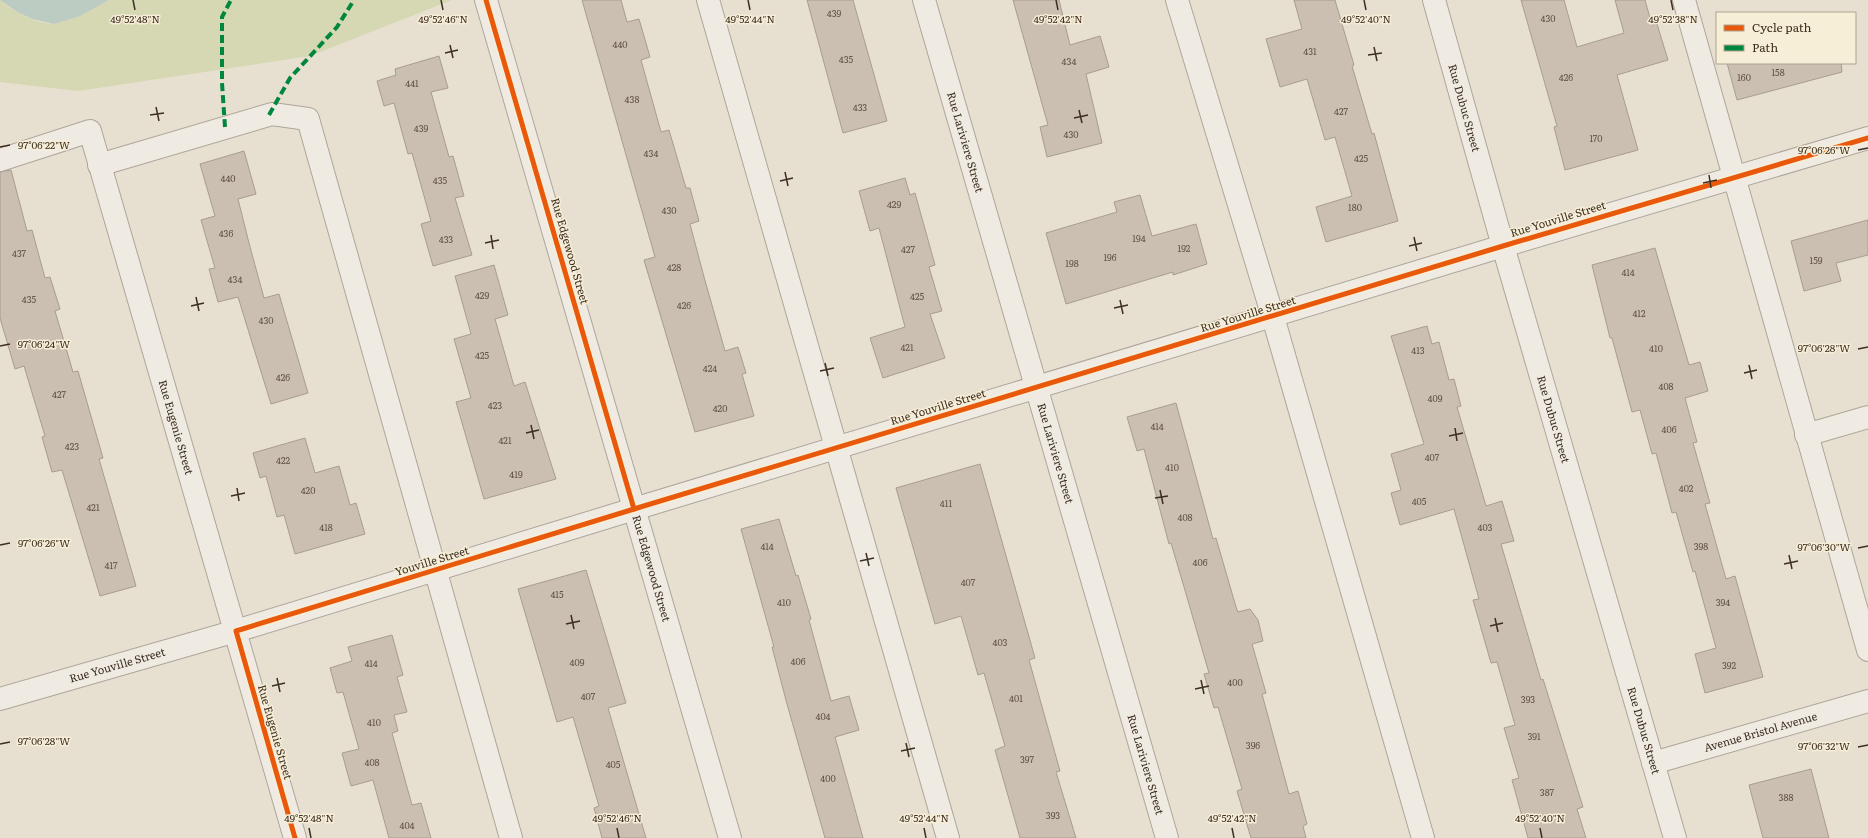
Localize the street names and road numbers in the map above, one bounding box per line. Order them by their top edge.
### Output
street label: Rue Dubuc Street [1445,62,1485,154]
street label: Rue Lariviere Street [944,90,989,195]
street label: Rue Edgewood Street [548,196,594,306]
street label: Rue Youville Street [1508,196,1608,240]
street label: Rue Youville Street [1198,291,1298,335]
street label: Rue Dubuc Street [1534,373,1575,465]
street label: Rue Eugenie Street [156,378,198,477]
street label: Rue Youville Street [888,384,988,428]
street label: Rue Lariviere Street [1034,401,1079,506]
street label: Rue Edgewood Street [629,513,676,624]
street label: Youville Street [393,541,471,579]
street label: Rue Youville Street [67,643,167,686]
street label: Rue Eugenie Street [255,682,297,782]
street label: Rue Dubuc Street [1624,685,1665,776]
street label: Avenue Bristol Avenue [1702,707,1819,755]
street label: Rue Lariviere Street [1124,712,1169,817]

